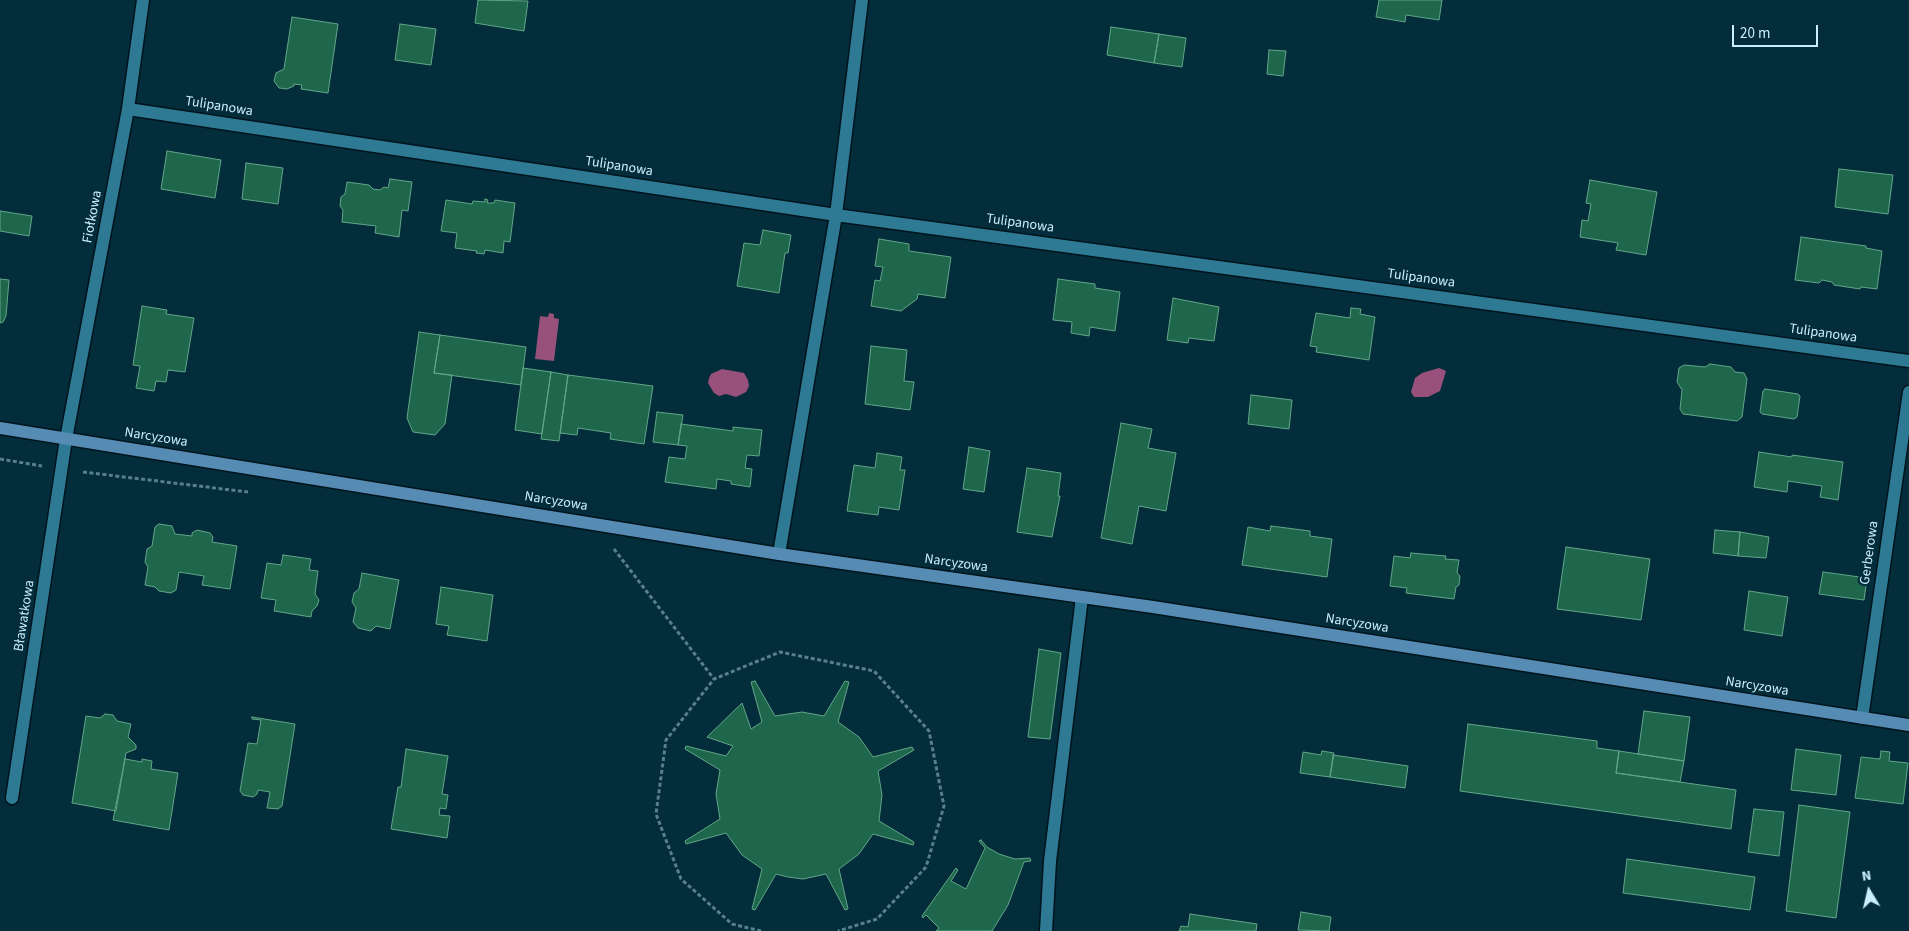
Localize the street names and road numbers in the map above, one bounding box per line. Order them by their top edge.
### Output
street label: Tulipanowa [184,93,254,121]
street label: Tulipanowa [584,153,654,181]
street label: Fiołkowa [80,189,106,245]
street label: Tulipanowa [985,211,1055,237]
street label: Tulipanowa [1386,266,1456,292]
street label: Tulipanowa [1788,321,1858,347]
street label: Narcyzowa [123,425,189,451]
street label: Narcyzowa [523,489,589,515]
street label: Gerberowa [1857,520,1883,586]
street label: Narcyzowa [923,551,989,577]
street label: Bławatkowa [11,579,39,653]
street label: Narcyzowa [1324,611,1390,637]
street label: Narcyzowa [1724,674,1790,700]

